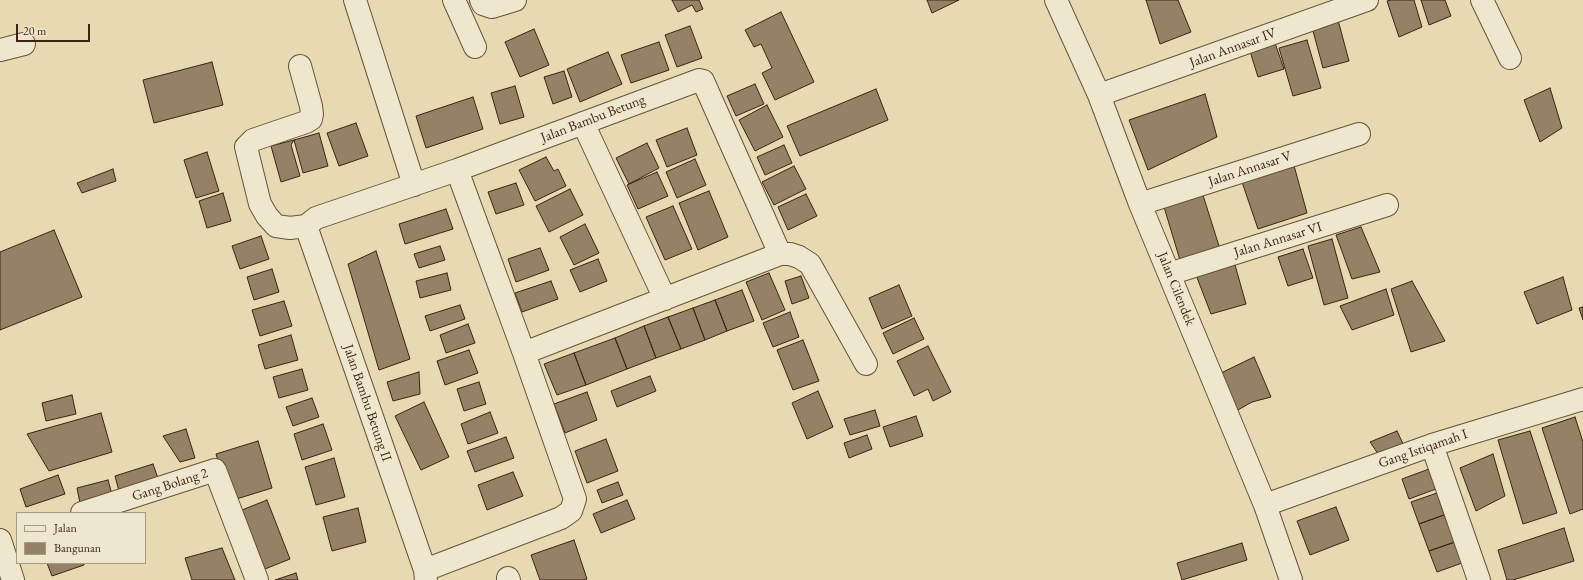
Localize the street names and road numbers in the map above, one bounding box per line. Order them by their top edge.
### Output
street label: Jalan Annasar IV [1187,24,1279,72]
street label: Jalan Bambu Betung [538,91,648,147]
street label: Jalan Annasar V [1206,148,1294,190]
street label: Jalan Annasar VI [1232,219,1324,261]
street label: Jalan Cilendek [1154,250,1198,328]
street label: Jalan Bambu Betung II [339,342,395,464]
street label: Gang Istiqamah I [1376,426,1470,472]
street label: Gang Bolang 2 [130,465,210,505]

